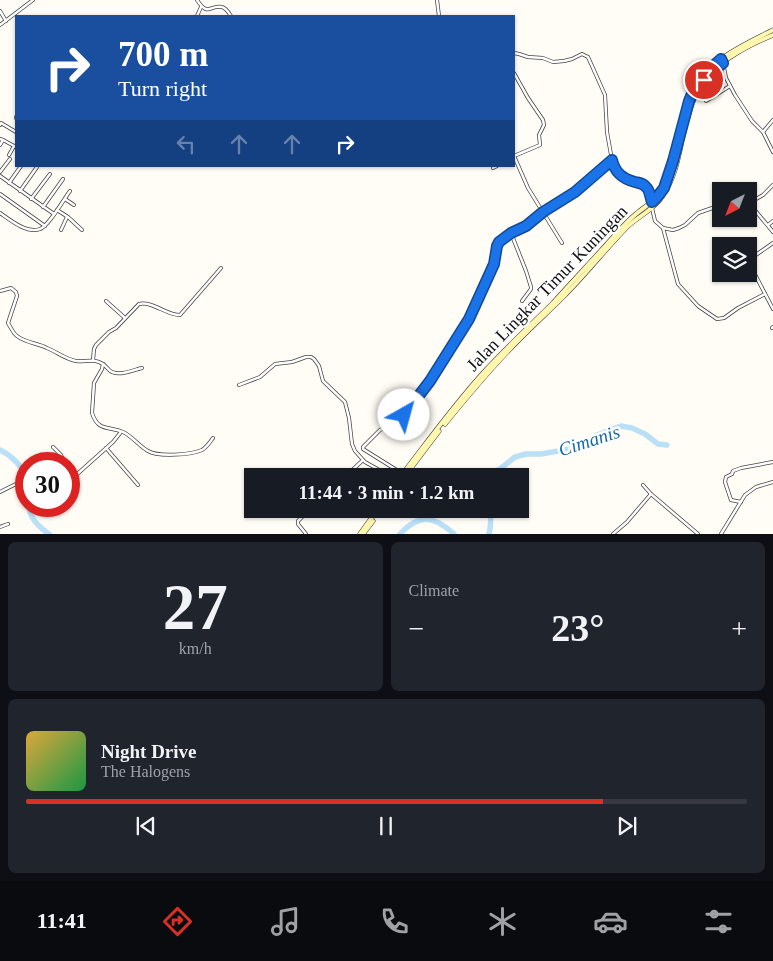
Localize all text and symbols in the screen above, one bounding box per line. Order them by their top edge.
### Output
icon: right [35,35,100,100]
text: 700 m [118,35,208,74]
pin [683,59,725,101]
icon: arrive [690,66,718,94]
text: Turn right [118,76,207,101]
icon: left [172,130,200,158]
icon: ahead [225,130,253,158]
icon: ahead [278,130,306,158]
icon: right [331,130,359,158]
north arrow [712,182,758,228]
map controls [712,182,757,282]
street label: Jalan Lingkar Timur Kuningan [463,201,631,375]
button: layers [712,237,757,282]
position arrow [377,388,429,440]
water label: Cimanis [556,421,623,460]
speed limit sign: 30 [15,452,80,517]
text: 11:44 · 3 min · 1.2 km [299,482,474,503]
text: 27 [163,571,228,643]
text: Climate [409,582,459,599]
text: 23° [551,607,604,649]
text: − [409,613,424,644]
text: + [731,613,747,644]
text: km/h [179,640,212,657]
text: Night Drive [101,741,197,762]
text: The Halogens [101,763,190,780]
icon: previous [132,812,160,840]
icon: pause [372,812,400,840]
icon: next [613,812,641,840]
icon: directions [160,904,195,939]
icon: music [268,904,303,939]
icon: phone [377,904,412,939]
icon: climate [485,904,520,939]
icon: car [593,904,628,939]
icon: filters [701,904,736,939]
text: 11:41 [37,908,87,933]

